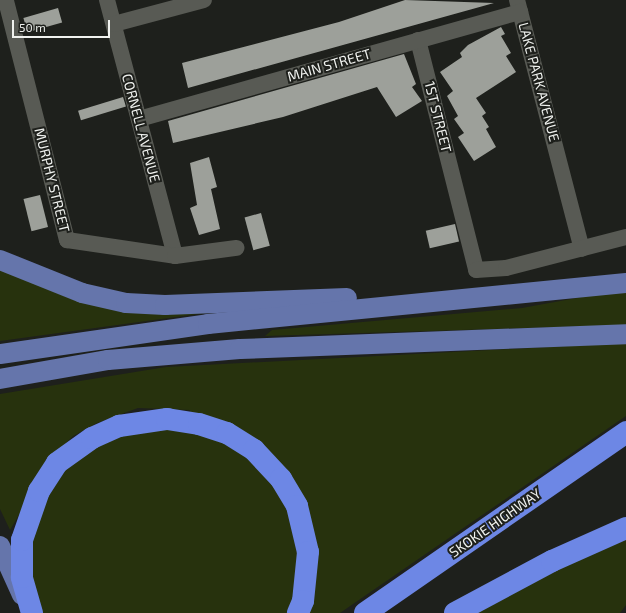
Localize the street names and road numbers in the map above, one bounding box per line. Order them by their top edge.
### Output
street label: LAKE PARK AVENUE [515,20,563,144]
street label: MAIN STREET [285,45,373,85]
street label: CORNELL AVENUE [118,71,164,185]
street label: 1ST STREET [421,79,455,155]
street label: MURPHY STREET [31,126,73,234]
street label: SKOKIE HIGHWAY [446,485,544,561]

